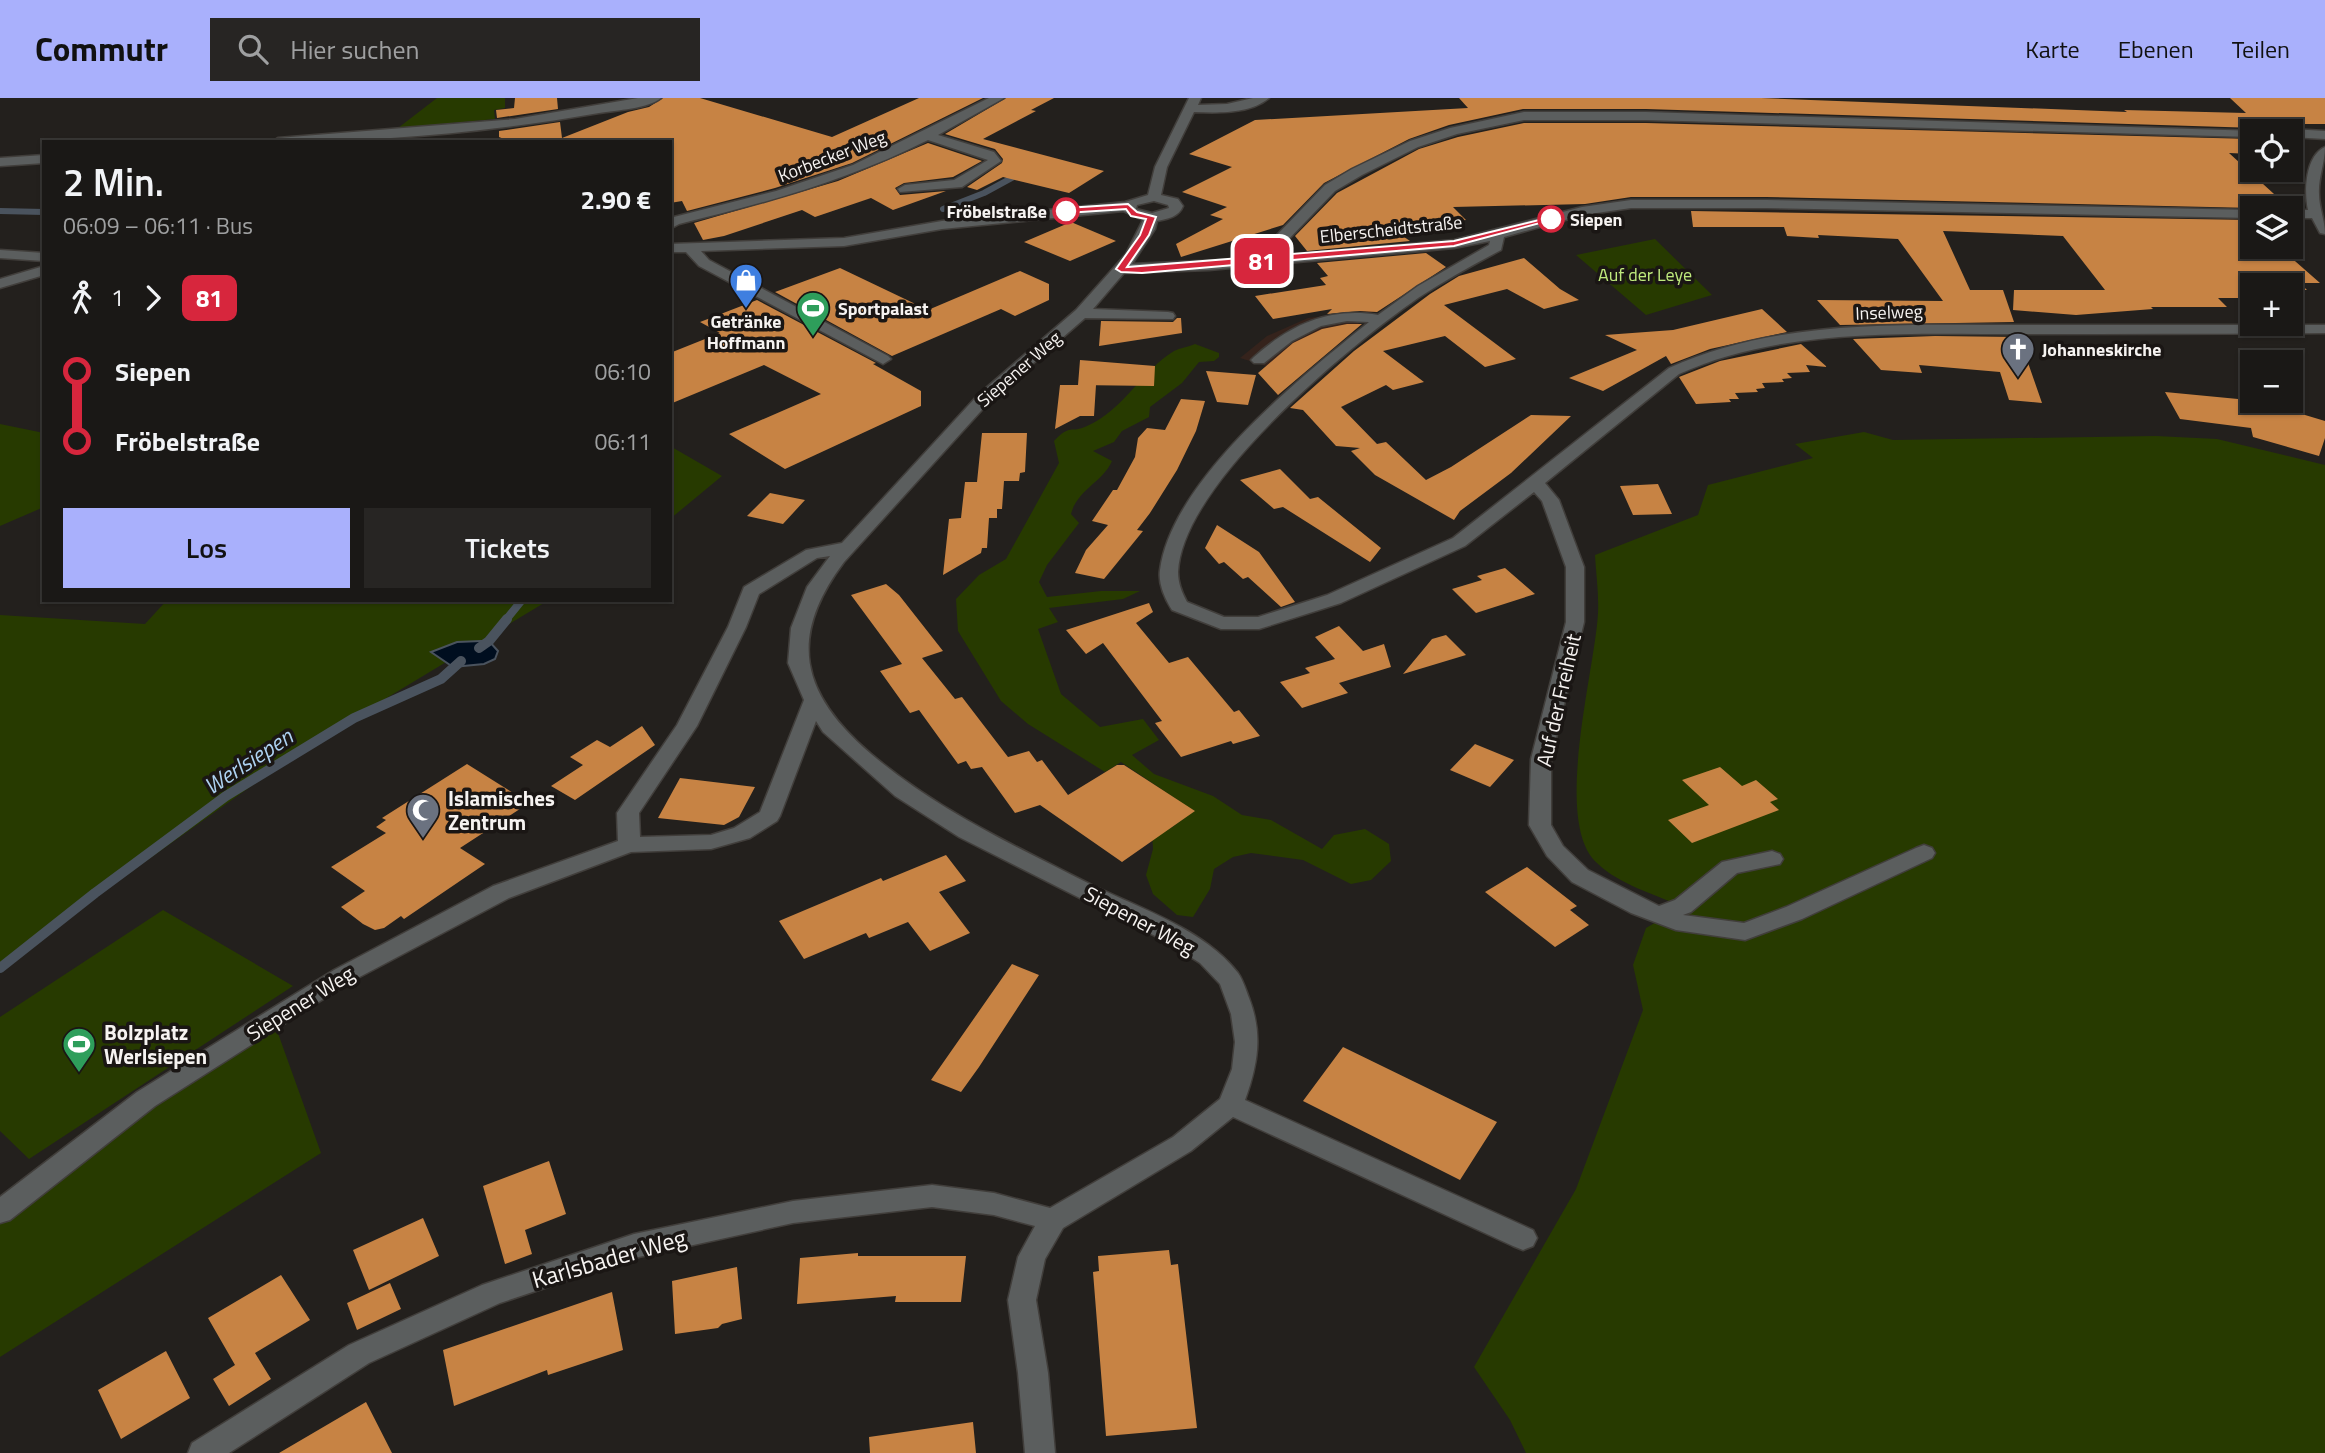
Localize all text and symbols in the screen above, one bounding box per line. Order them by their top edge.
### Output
search box [210,18,700,81]
text: Commutr [35,24,168,74]
icon: search [234,30,272,68]
text: Hier suchen [290,30,420,69]
text: Karte [2025,31,2080,67]
text: Ebenen [2118,31,2194,67]
text: Teilen [2232,31,2290,67]
map controls [2240,119,2303,413]
button: locate [2240,119,2303,182]
street label: Korbecker Weg [774,123,890,189]
text: 2 Min. [63,153,164,211]
text: 2.90 € [580,180,651,219]
button: layers [2240,196,2303,259]
place label: Fröbelstraße [947,198,1047,225]
marker: Fröbelstraße [1053,198,1079,224]
marker: Siepen [1538,206,1564,232]
place label: Siepen [1570,206,1623,233]
text: 06:09 – 06:11 · Bus [63,208,253,243]
street label: Elberscheidtstraße [1318,208,1464,250]
line badge: 81 [1230,238,1294,284]
text: 81 [1249,243,1275,279]
shop icon: Getränke Hoffmann [727,261,765,310]
park label: Auf der Leye [1598,261,1692,288]
button: + [2240,273,2303,336]
icon: walk [63,279,101,317]
icon: forward [134,279,172,317]
text: 1 [111,280,124,315]
text: 81 [196,280,223,316]
sports icon: Sportpalast [794,289,832,338]
place label: Sportpalast [838,295,929,322]
street label: Inselweg [1855,297,1923,327]
place label: Getränke Hoffmann [707,308,785,356]
street label: Siepener Weg [971,325,1067,413]
church icon: Johanneskirche [1999,330,2037,379]
place label: Johanneskirche [2042,336,2161,363]
button: − [2240,350,2303,413]
text: Siepen [115,352,191,391]
text: 06:10 [594,354,651,389]
text: Fröbelstraße [115,422,260,461]
text: 06:11 [594,424,651,459]
button: Los [63,508,350,588]
button: Tickets [364,508,651,588]
street label: Auf der Freiheit [1527,630,1589,770]
water label: Werlsiepen [196,719,300,803]
place label: Islamisches Zentrum [448,782,555,838]
mosque icon: Islamisches Zentrum [404,791,442,840]
street label: Siepener Weg [1079,877,1201,963]
street label: Siepener Weg [240,957,360,1049]
place label: Bolzplatz Werlsiepen [104,1016,207,1072]
sports icon: Bolzplatz Werlsiepen [60,1025,98,1074]
street label: Karlsbader Weg [528,1219,690,1297]

